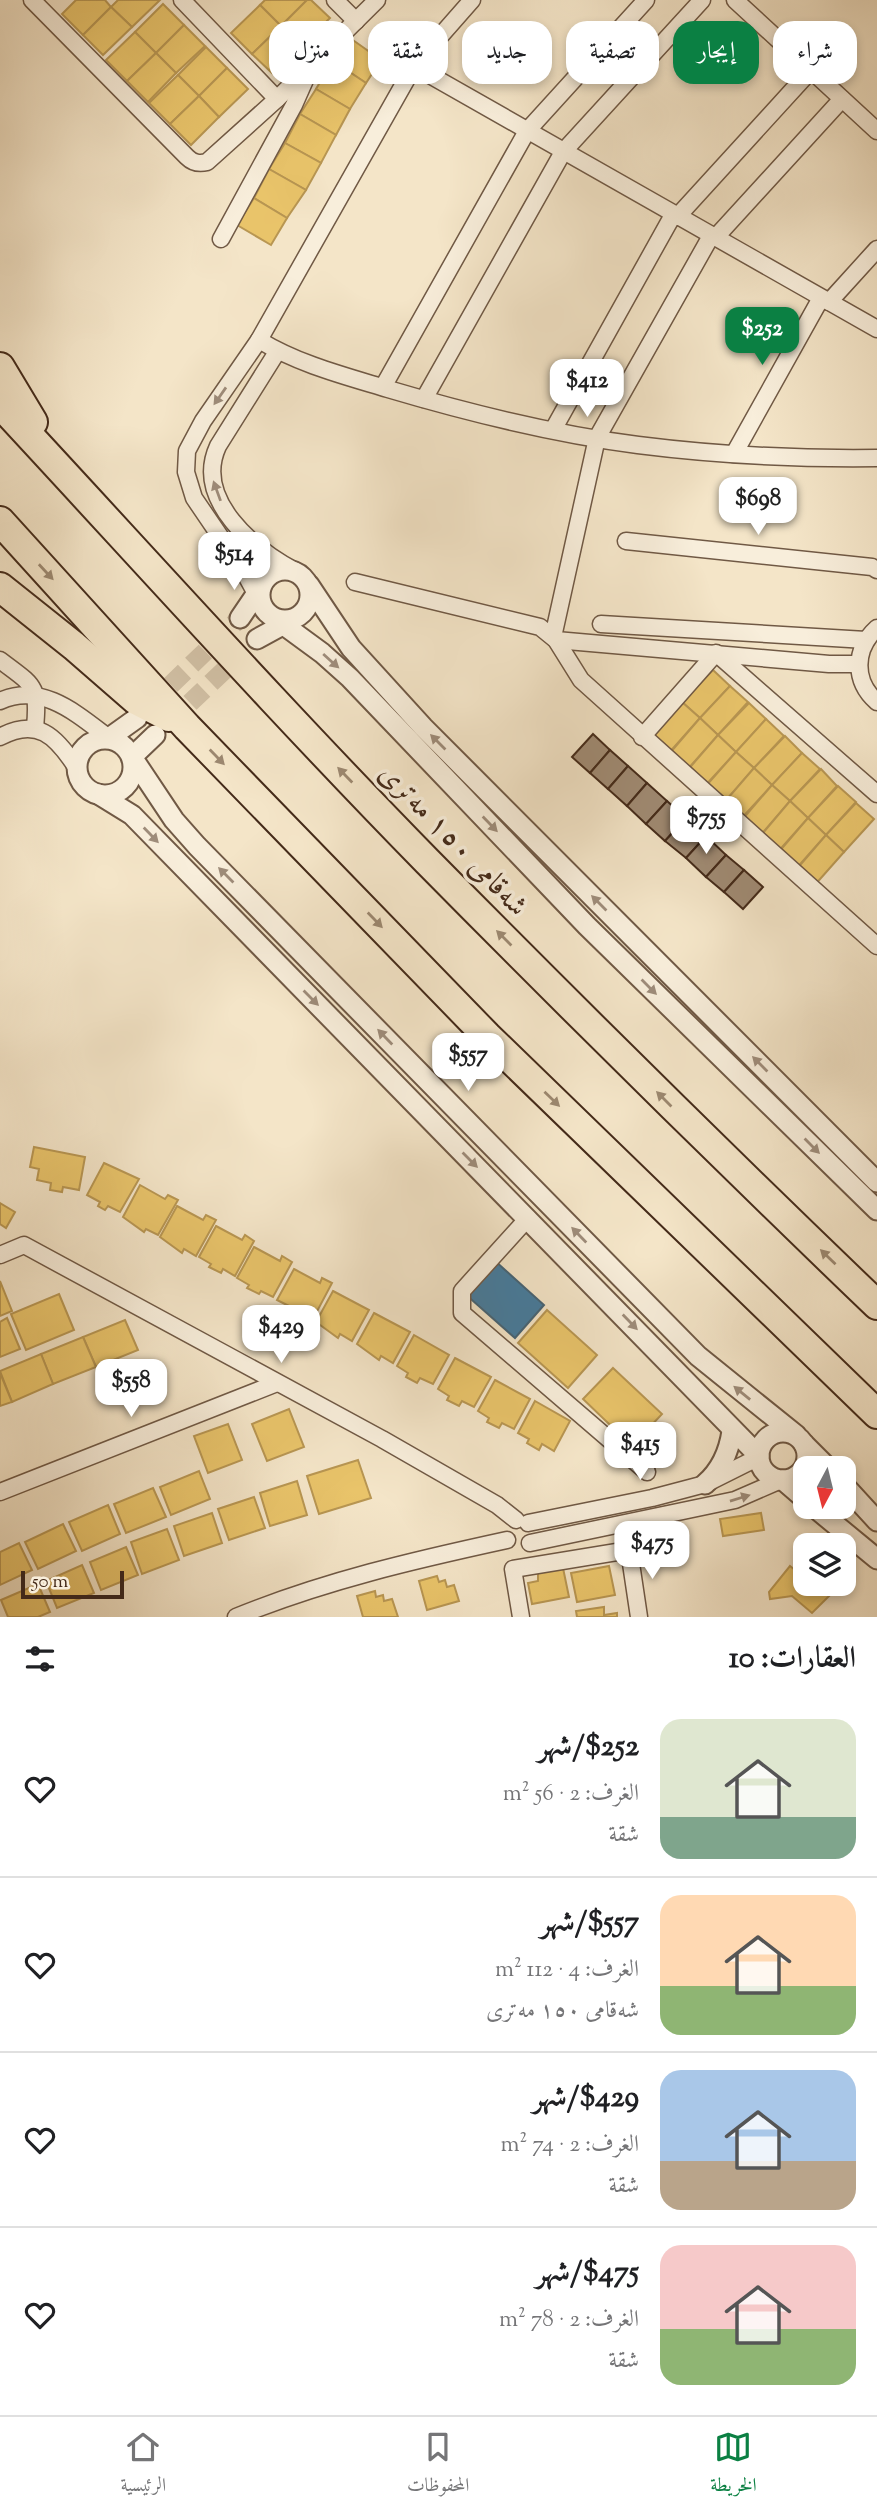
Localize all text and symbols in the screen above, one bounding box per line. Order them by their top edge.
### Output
chip: منزل [269,21,354,84]
chip: شقة [368,21,448,84]
chip: جديد [462,21,552,84]
chip: تصفية [566,21,659,84]
chip: إيجار [673,21,759,84]
chip: شراء [773,21,857,84]
pin: $252 [721,308,803,367]
text: $252 [741,313,783,346]
pin: $412 [546,360,628,419]
text: $412 [566,365,608,398]
one-way arrow [213,387,227,405]
pin: $698 [717,477,799,537]
one-way arrow [211,480,222,501]
text: $698 [735,483,781,516]
pin: $514 [193,532,275,592]
text: $514 [214,538,254,571]
one-way arrow [38,563,54,580]
one-way arrow [322,653,340,669]
one-way arrow [430,734,446,750]
one-way arrow [208,748,224,765]
street label: شەقامی ١٥٠ مەتری [367,754,537,927]
one-way arrow [338,767,354,784]
pin: $755 [665,796,747,856]
text: $755 [686,802,726,835]
one-way arrow [481,815,497,832]
one-way arrow [143,826,159,843]
one-way arrow [217,867,234,884]
one-way arrow [591,895,607,912]
one-way arrow [367,912,384,929]
one-way arrow [496,930,512,946]
one-way arrow [641,978,658,995]
one-way arrow [302,989,319,1006]
one-way arrow [377,1029,394,1046]
pin: $557 [427,1034,509,1093]
text: $557 [448,1039,488,1072]
one-way arrow [752,1056,768,1073]
one-way arrow [544,1091,561,1108]
one-way arrow [656,1091,673,1108]
one-way arrow [803,1137,819,1154]
one-way arrow [462,1151,478,1168]
one-way arrow [571,1226,588,1243]
one-way arrow [820,1250,837,1266]
pin: $429 [240,1306,322,1365]
text: $429 [258,1311,304,1344]
one-way arrow [621,1313,637,1330]
pin: $558 [90,1360,172,1419]
text: $558 [111,1365,151,1398]
one-way arrow [734,1386,751,1401]
pin: $415 [599,1422,681,1482]
text: $415 [620,1428,660,1461]
north arrow [793,1456,856,1519]
map controls [793,1456,856,1596]
one-way arrow [730,1492,751,1502]
pin: $475 [611,1522,693,1581]
text: $475 [630,1527,674,1560]
button: layers [793,1533,856,1596]
scale bar [21,1568,124,1600]
text: 50 m [32,1569,68,1596]
text: العقارات: 10 [729,1638,856,1681]
icon: filters [21,1640,59,1678]
text: $252/شهر [538,1726,639,1769]
icon: home [716,1747,800,1831]
icon: heart [21,1770,59,1808]
text: الغرف: 2 · 56 m² [503,1778,639,1811]
text: شقة [609,1819,639,1852]
text: $557/شهر [540,1902,639,1945]
icon: home [716,1923,800,2007]
icon: heart [21,1946,59,1984]
text: الغرف: 4 · 112 m² [495,1954,639,1987]
text: شەقامی ١٥٠ مەتری [486,1995,639,2028]
text: $429/شهر [532,2077,639,2120]
icon: home [716,2098,800,2182]
icon: heart [21,2121,59,2159]
text: الغرف: 2 · 74 m² [501,2129,639,2162]
text: شقة [609,2170,639,2203]
text: $475/شهر [536,2252,639,2295]
icon: home [716,2273,800,2357]
icon: heart [21,2296,59,2334]
text: الغرف: 2 · 78 m² [499,2304,639,2337]
text: شقة [609,2345,639,2378]
tab: الرئيسية [120,2428,166,2503]
tab: المحفوظات [407,2428,470,2503]
tab: الخريطة [710,2428,757,2503]

